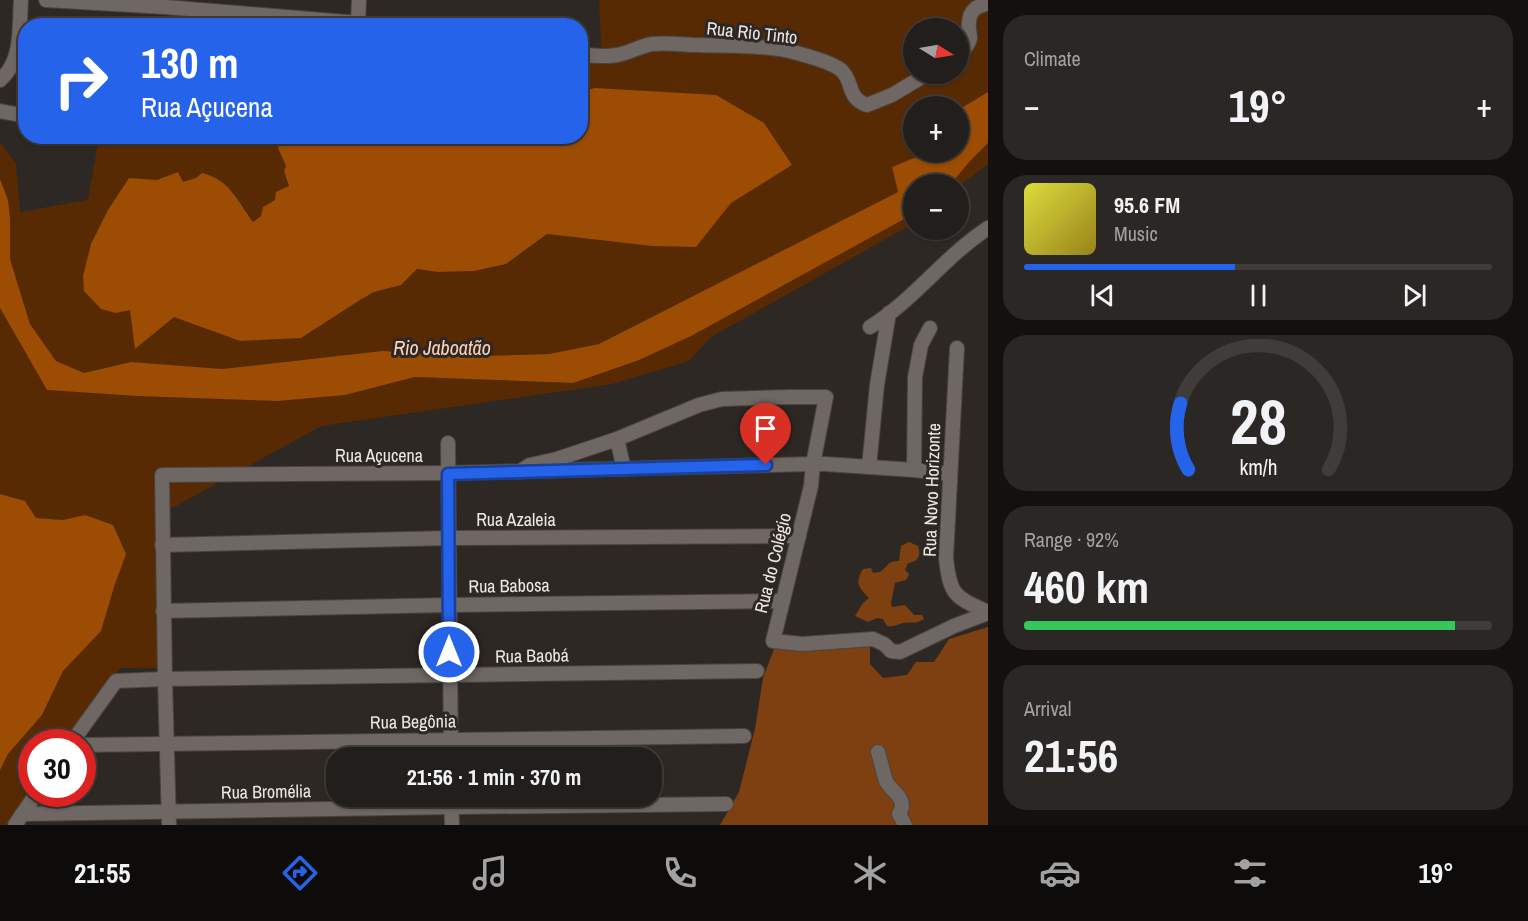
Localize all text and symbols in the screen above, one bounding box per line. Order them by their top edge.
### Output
street label: Rua Rio Tinto [705,15,799,50]
north arrow [903,18,969,84]
map controls [903,18,969,240]
text: 130 m [141,35,239,91]
icon: right [42,42,120,120]
text: Climate [1024,45,1081,72]
text: 19° [1228,75,1288,136]
text: − [1024,83,1040,127]
text: + [1476,83,1492,127]
text: Rua Açucena [141,89,273,125]
button: + [903,96,969,162]
button: − [903,174,969,240]
text: 95.6 FM [1114,190,1180,220]
text: Music [1114,220,1158,247]
icon: previous [1086,279,1119,312]
icon: pause [1242,279,1275,312]
icon: next [1398,279,1431,312]
water label: Rio Jaboatão [393,334,491,361]
text: 28 [1230,379,1286,463]
pin [740,403,791,465]
icon: arrive [749,412,782,445]
street label: Rua Novo Horizonte [917,423,946,557]
street label: Rua Açucena [335,443,423,468]
text: km/h [1239,453,1277,482]
street label: Rua Azaleia [476,507,556,532]
street label: Rua do Colégio [748,510,797,616]
text: Range · 92% [1024,526,1119,553]
text: 460 km [1024,556,1149,617]
street label: Rua Babosa [468,572,550,599]
position arrow [417,620,481,684]
street label: Rua Baobá [495,642,569,669]
text: Arrival [1024,695,1071,722]
street label: Rua Begônia [370,708,456,735]
text: 21:56 [1024,725,1118,786]
speed limit sign: 30 [18,729,96,807]
text: 21:56 · 1 min · 370 m [407,762,581,792]
street label: Rua Bromélia [221,778,311,805]
icon: directions [279,852,321,894]
icon: music [469,852,511,894]
icon: phone [659,852,701,894]
icon: climate [849,852,891,894]
icon: car [1039,852,1081,894]
icon: filters [1229,852,1271,894]
text: 21:55 [74,855,131,891]
text: 19° [1419,855,1454,891]

